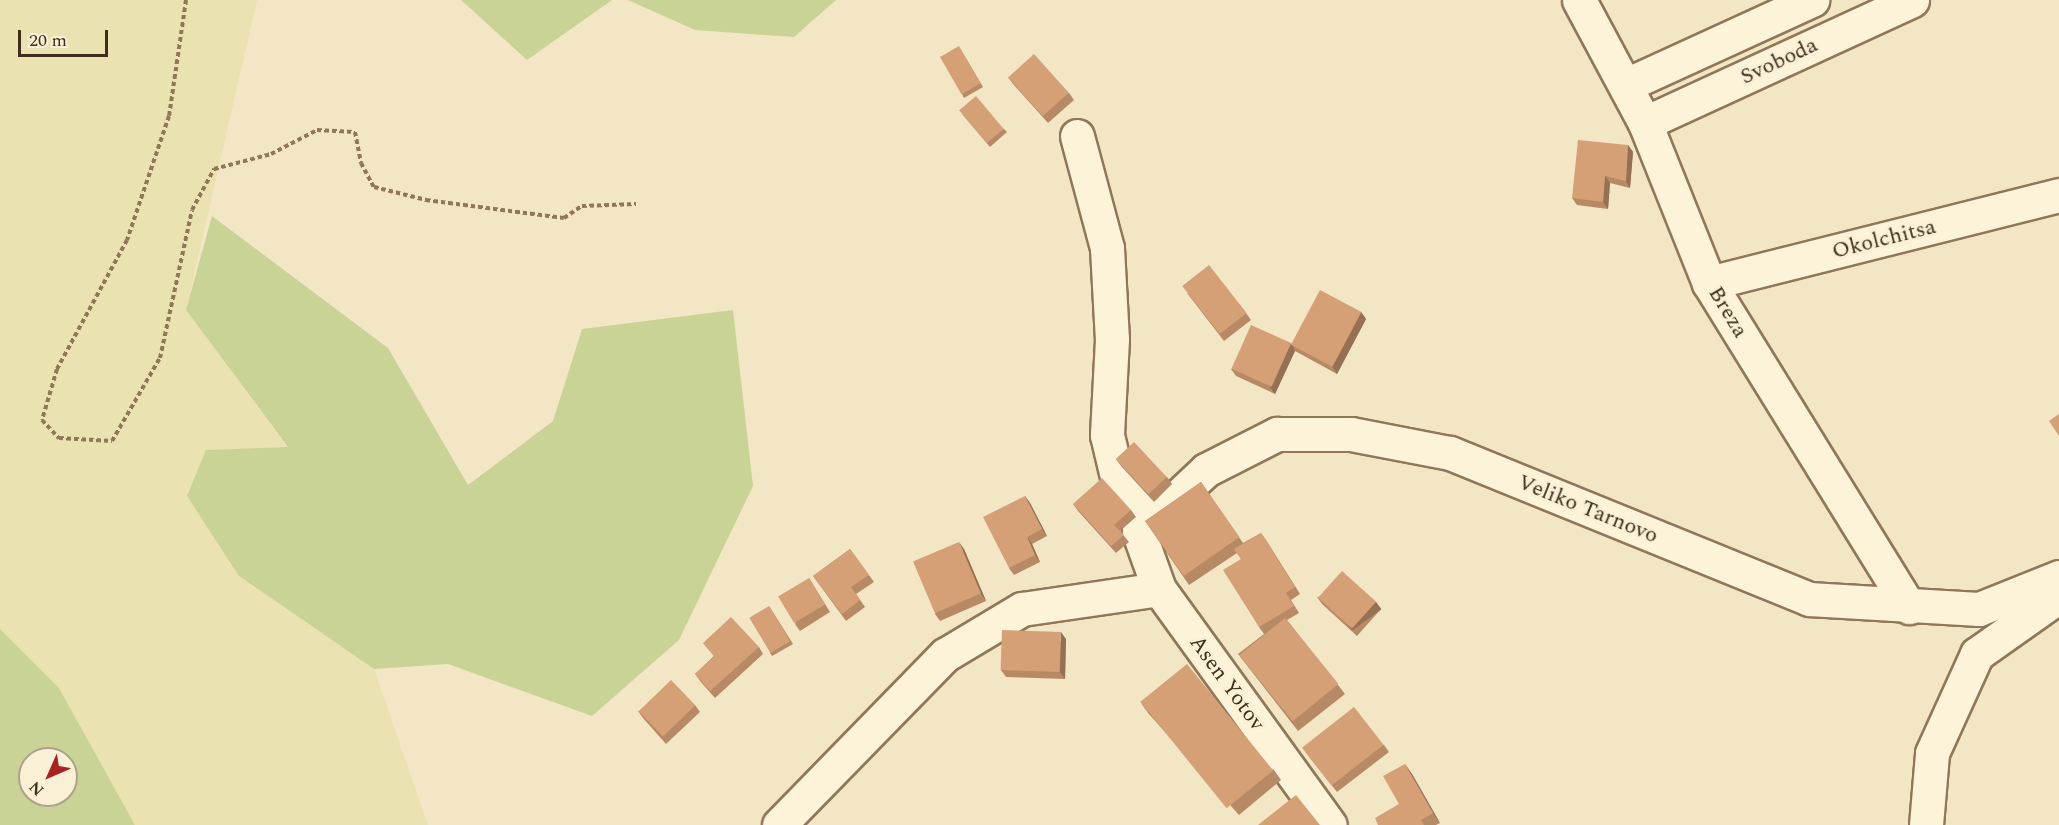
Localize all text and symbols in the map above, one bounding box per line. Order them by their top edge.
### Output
scale bar [21,18,111,56]
text: 20 m [29,27,67,54]
street label: Svoboda [1736,32,1822,90]
street label: Okolchitsa [1829,213,1939,265]
street label: Breza [1702,282,1754,342]
street label: Veliko Tarnovo [1514,469,1662,549]
street label: Asen Yotov [1184,630,1270,736]
north arrow [18,747,78,807]
text: N [24,775,50,801]

